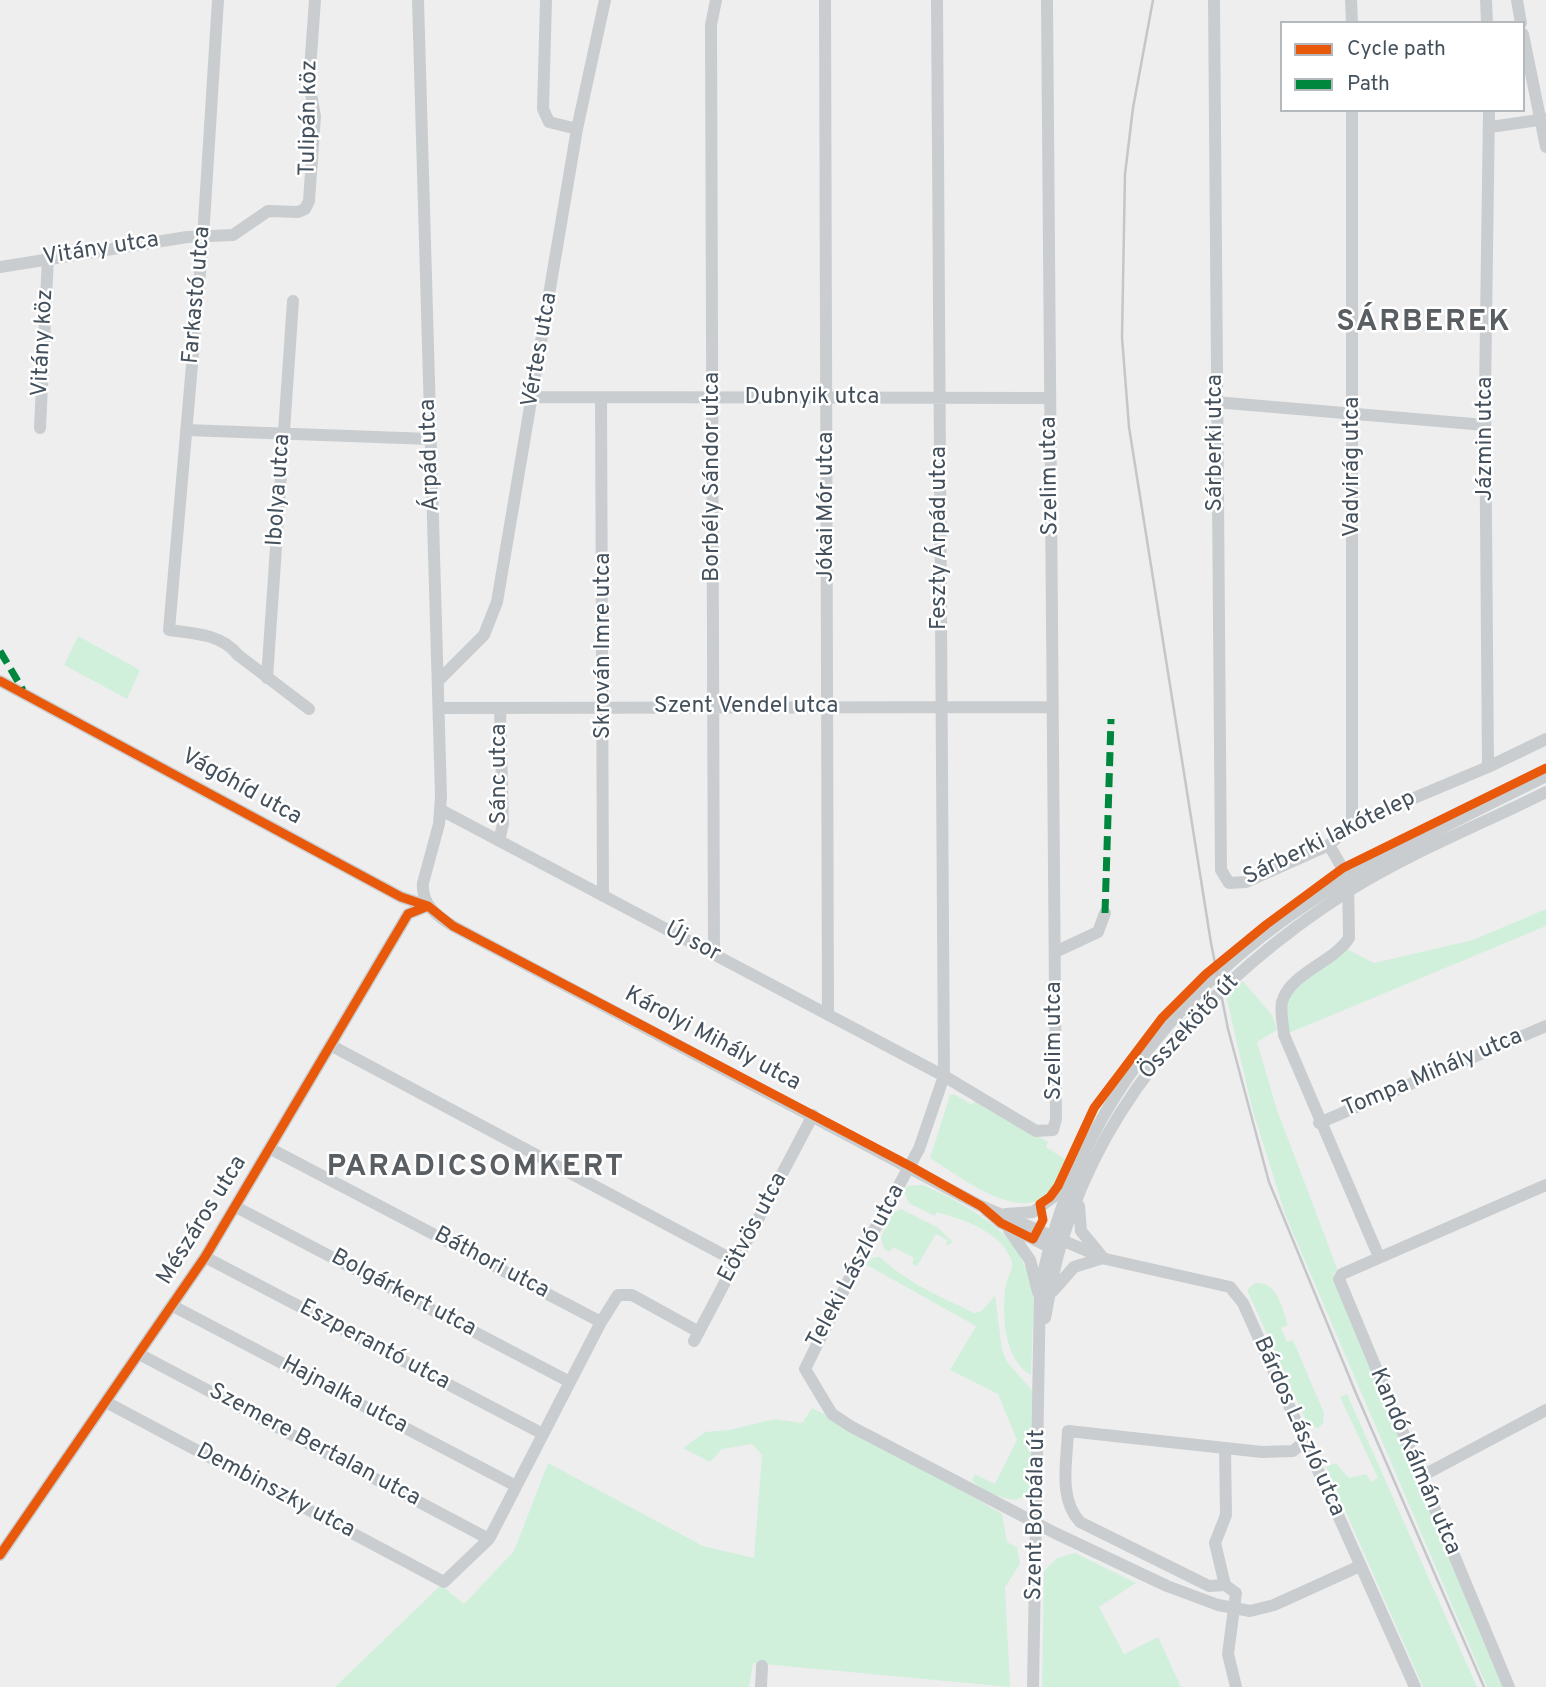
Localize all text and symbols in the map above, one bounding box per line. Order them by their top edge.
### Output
legend [1280,21,1525,112]
text: Cycle path [1347,36,1446,63]
street label: Tulipán köz [295,60,325,176]
text: Path [1347,71,1390,98]
street label: Farkastó utca [178,225,218,365]
street label: Vitány utca [41,227,161,273]
street label: Vitány köz [27,288,61,398]
street label: Vértes utca [517,290,565,410]
district label: SÁRBEREK [1337,306,1511,342]
street label: Borbély Sándor utca [699,372,727,582]
street label: Sárberki utca [1202,374,1230,512]
street label: Jázmin utca [1472,377,1500,501]
street label: Dubnyik utca [745,384,879,412]
street label: Vadvirág utca [1339,397,1367,537]
street label: Árpád utca [415,398,447,512]
street label: Szelim utca [1036,416,1066,536]
street label: Jókai Mór utca [813,432,841,582]
street label: Ibolya utca [262,433,298,547]
street label: Feszty Árpád utca [926,446,954,630]
street label: Skrován Imre utca [590,553,618,739]
street label: Szent Vendel utca [654,693,838,721]
street label: Sánc utca [486,724,514,824]
street label: Vágóhíd utca [176,744,306,832]
street label: Sárberki lakótelep [1240,785,1420,893]
street label: Új sor [659,917,725,969]
street label: Összekötő út [1134,970,1246,1086]
street label: Szelim utca [1041,981,1069,1101]
street label: Károlyi Mihály utca [619,982,805,1098]
street label: Tompa Mihály utca [1339,1024,1527,1124]
street label: Mészáros utca [152,1151,254,1291]
district label: PARADICSOMKERT [329,1151,623,1187]
street label: Eötvös utca [714,1169,794,1287]
street label: Teleki László utca [802,1180,912,1354]
street label: Báthori utca [429,1222,553,1306]
street label: Bolgárkert utca [326,1244,480,1344]
street label: Eszperantó utca [294,1295,454,1397]
street label: Bárdos László utca [1246,1333,1350,1521]
street label: Hajnalka utca [276,1351,412,1441]
street label: Kandó Kálmán utca [1362,1365,1466,1559]
street label: Szemere Bertalan utca [203,1378,425,1514]
street label: Szent Borbála út [1022,1429,1052,1601]
street label: Dembinszky utca [191,1439,359,1545]

